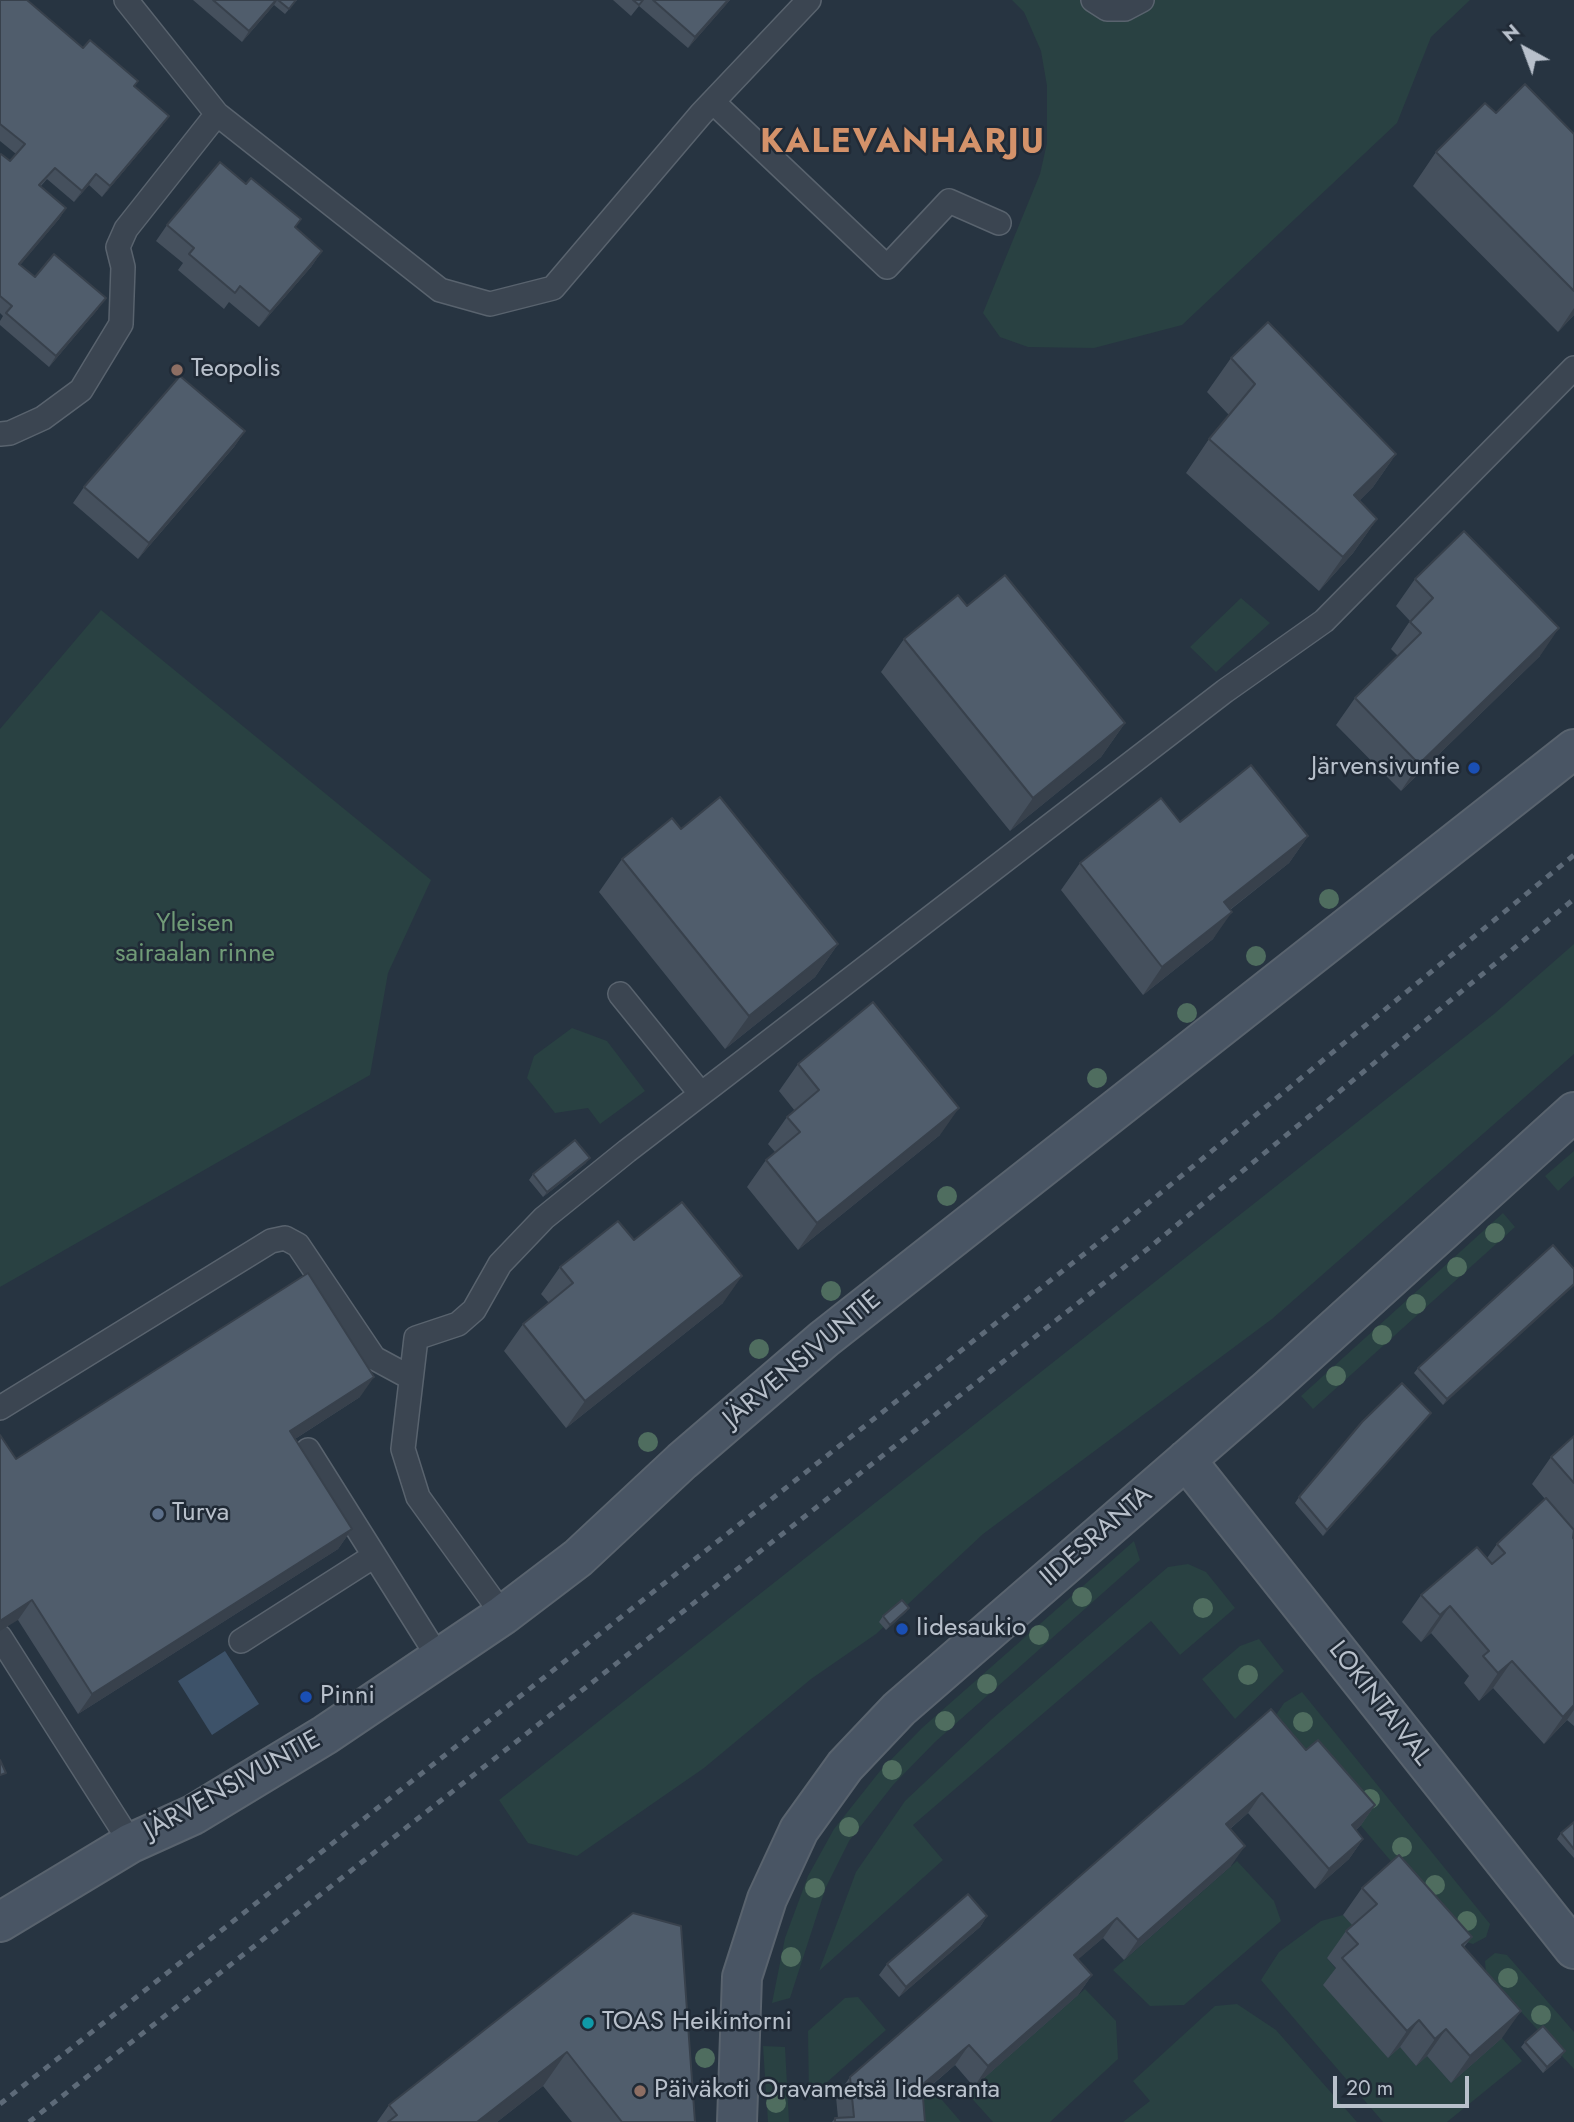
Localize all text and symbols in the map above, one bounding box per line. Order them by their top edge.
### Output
north arrow [1490,14,1560,84]
text: N [1496,18,1525,48]
district label: KALEVANHARJU [762,124,1044,164]
place label: Teopolis [191,354,280,386]
marker: Teopolis [169,362,185,378]
place label: Järvensivuntie [1311,752,1460,784]
marker: Järvensivuntie [1466,760,1482,776]
park label: Yleisen sairaalan rinne [115,909,275,970]
street label: JÄRVENSIVUNTIE [718,1285,888,1435]
street label: IIDESRANTA [1035,1480,1159,1594]
place label: Turva [172,1498,229,1530]
marker: Turva [150,1506,166,1522]
place label: Iidesaukio [916,1613,1026,1645]
marker: Iidesaukio [894,1621,910,1637]
street label: LOKINTAIVAL [1321,1636,1437,1772]
place label: Pinni [320,1681,375,1713]
marker: Pinni [298,1689,314,1705]
street label: JÄRVENSIVUNTIE [139,1725,327,1847]
place label: TOAS Heikintorni [602,2007,792,2039]
marker: TOAS Heikintorni [580,2015,596,2031]
scale bar [1336,2062,1472,2106]
text: 20 m [1346,2073,1393,2103]
place label: Päiväkoti Oravametsä Iidesranta [654,2075,1000,2107]
marker: Päiväkoti Oravametsä Iidesranta [632,2083,648,2099]

